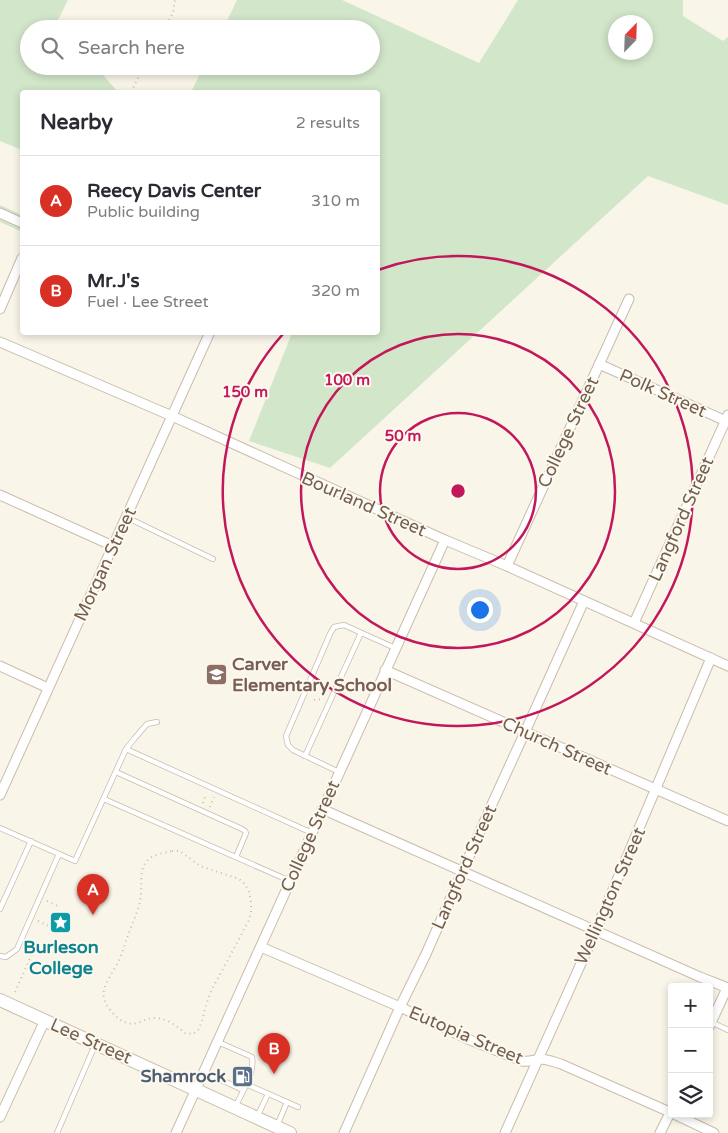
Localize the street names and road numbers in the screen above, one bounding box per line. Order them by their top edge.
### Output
street label: Polk Street [616,364,710,422]
street label: College Street [533,373,603,491]
street label: Langford Street [644,453,718,585]
street label: Bourland Street [298,467,430,541]
street label: Morgan Street [69,503,141,625]
street label: Church Street [499,712,615,780]
street label: College Street [276,777,344,895]
street label: Langford Street [427,801,501,933]
street label: Wellington Street [570,824,650,968]
street label: Eutopia Street [406,1001,527,1069]
street label: Lee Street [47,1013,135,1069]

